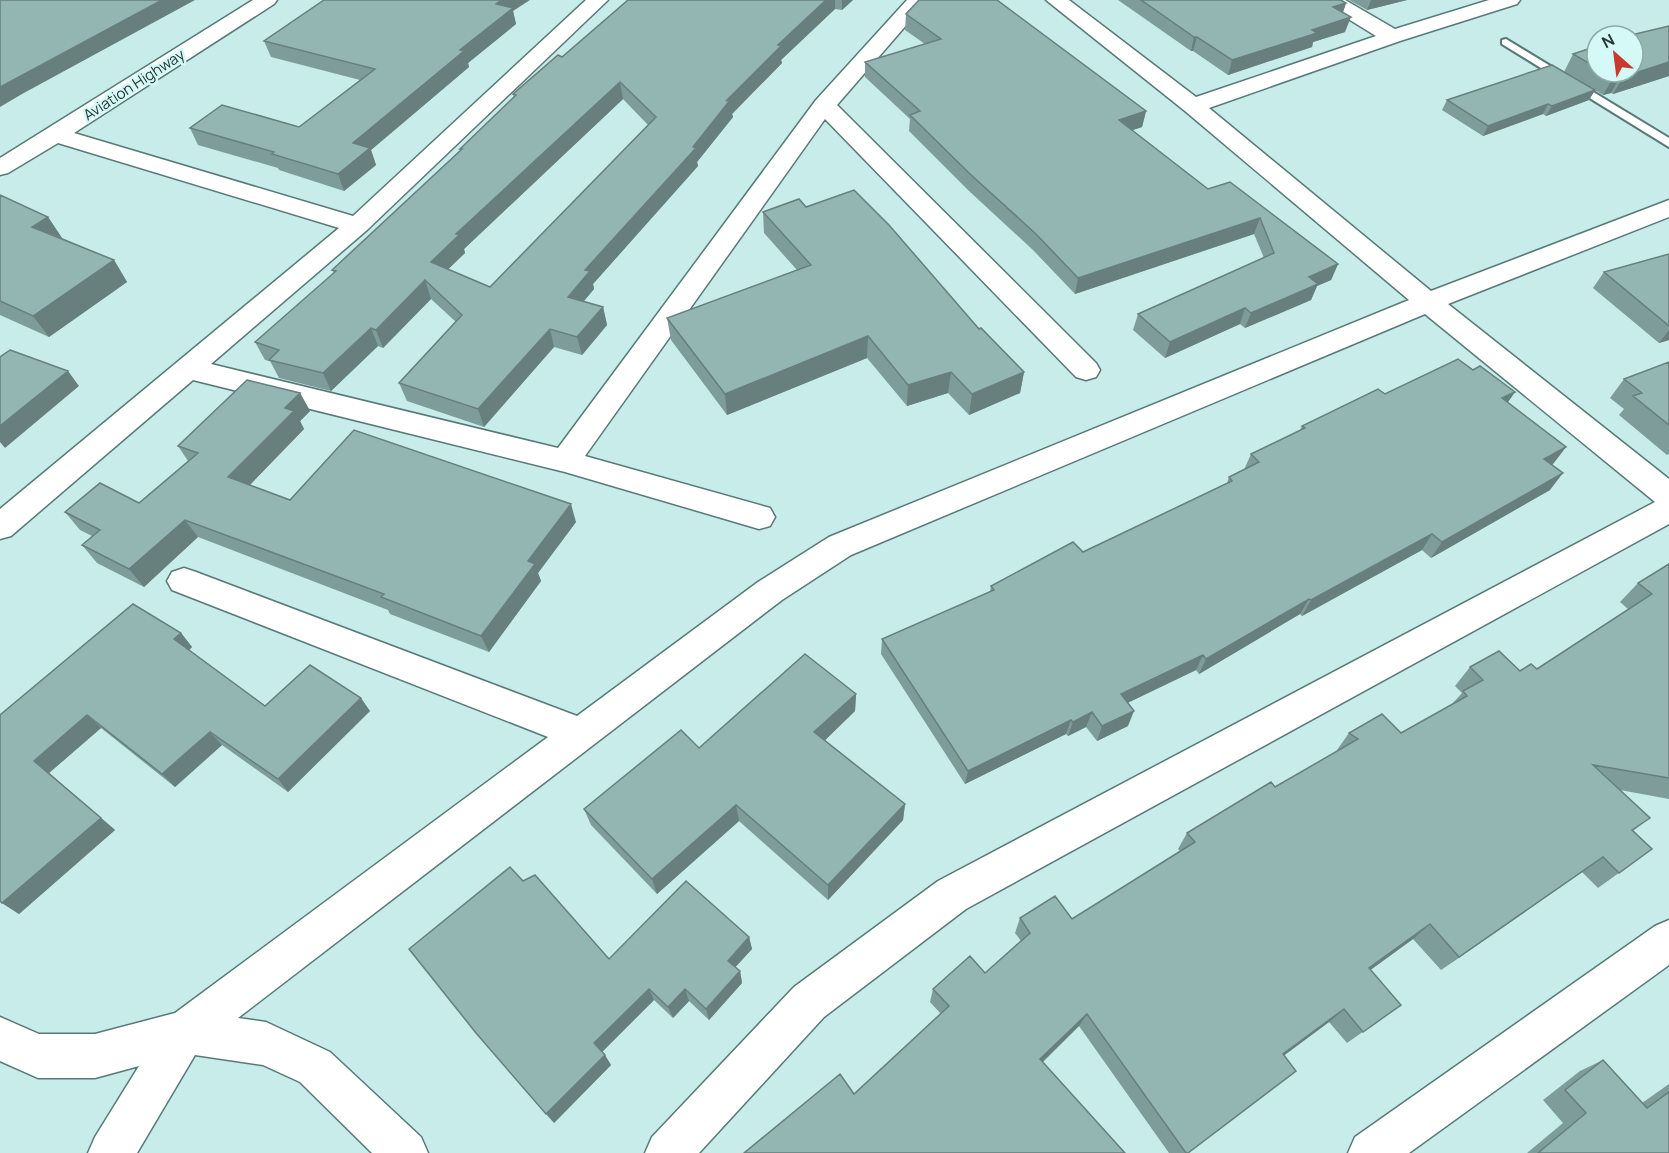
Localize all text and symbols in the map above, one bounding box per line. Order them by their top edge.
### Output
north arrow [1585,24,1645,84]
text: N [1598,28,1618,53]
street label: Aviation Highway [79,44,189,125]

